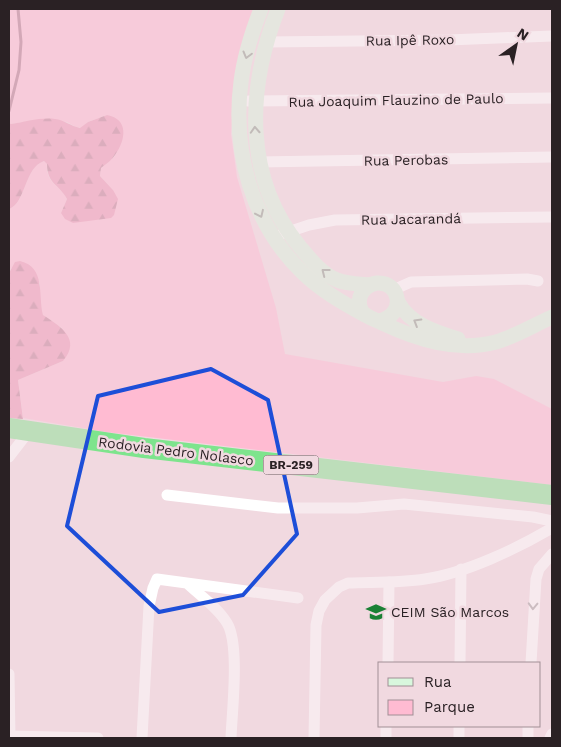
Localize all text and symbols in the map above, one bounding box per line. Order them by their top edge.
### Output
north arrow [491,20,541,70]
text: N [514,25,532,44]
street label: Rua Ipê Roxo [366,31,454,49]
one-way arrow [242,51,252,59]
street label: Rua Joaquim Flauzino de Paulo [288,90,504,110]
one-way arrow [250,126,261,134]
street label: Rua Perobas [364,151,448,169]
one-way arrow [254,209,265,218]
street label: Rua Jacarandá [361,210,461,228]
one-way arrow [322,269,331,277]
one-way arrow [413,318,422,328]
street label: Rodovia Pedro Nolasco [97,434,255,468]
road number: BR-259 [264,456,318,474]
school or university icon: CEIM São Marcos [365,601,387,623]
one-way arrow [528,603,539,611]
place label: CEIM São Marcos [391,604,509,620]
legend [378,662,541,727]
text: Rua [424,673,452,691]
text: Parque [424,698,475,716]

